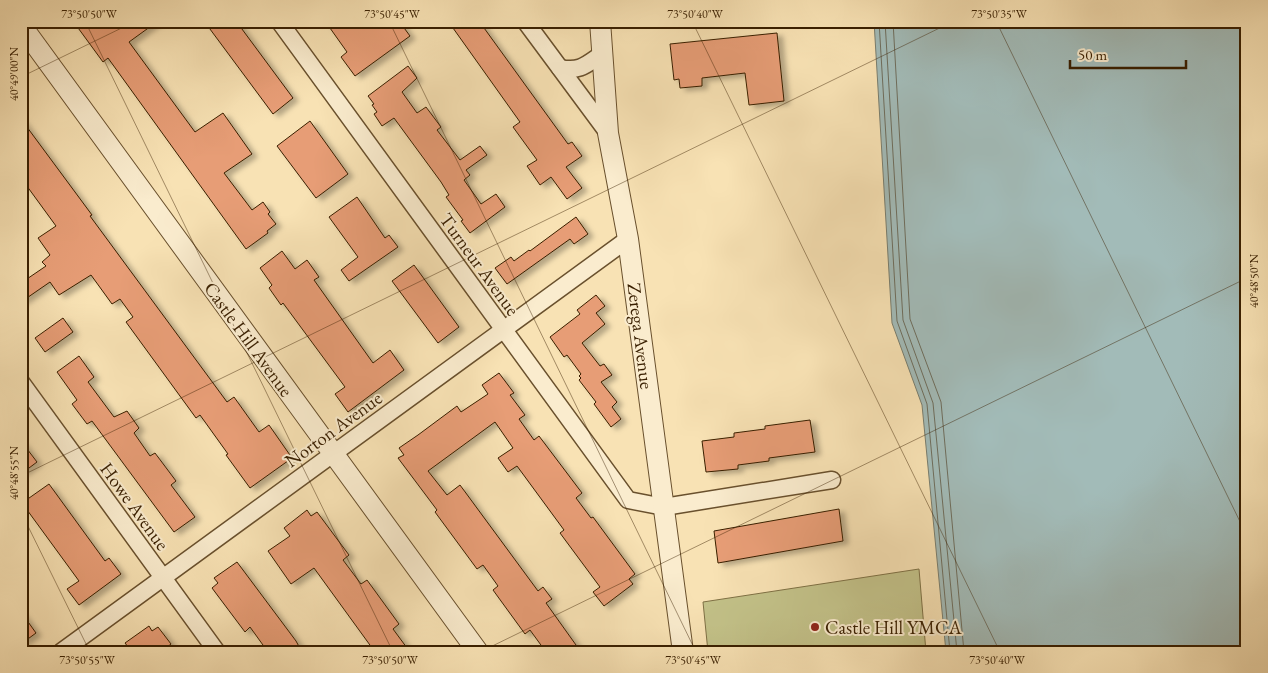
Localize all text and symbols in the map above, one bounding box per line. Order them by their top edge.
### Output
text: 73°50'50"W [61,6,118,22]
text: 73°50'45"W [364,6,421,22]
text: 73°50'40"W [667,6,724,22]
text: 73°50'35"W [971,6,1028,22]
scale bar [1070,38,1187,70]
text: 50 m [1078,45,1107,64]
text: 40°49'00"N [6,47,22,101]
street label: Turneur Avenue [434,208,525,321]
text: 40°48'50"N [1246,254,1262,308]
street label: Castle Hill Avenue [198,277,299,402]
street label: Zerega Avenue [622,282,659,391]
street label: Norton Avenue [280,386,387,473]
text: 40°48'55"N [6,446,22,500]
street label: Howe Avenue [94,457,175,555]
place label: Castle Hill YMCA [825,615,963,640]
marker: Castle Hill YMCA [809,621,821,633]
text: 73°50'55"W [59,652,116,668]
text: 73°50'50"W [362,652,419,668]
text: 73°50'45"W [665,652,722,668]
text: 73°50'40"W [969,652,1026,668]

